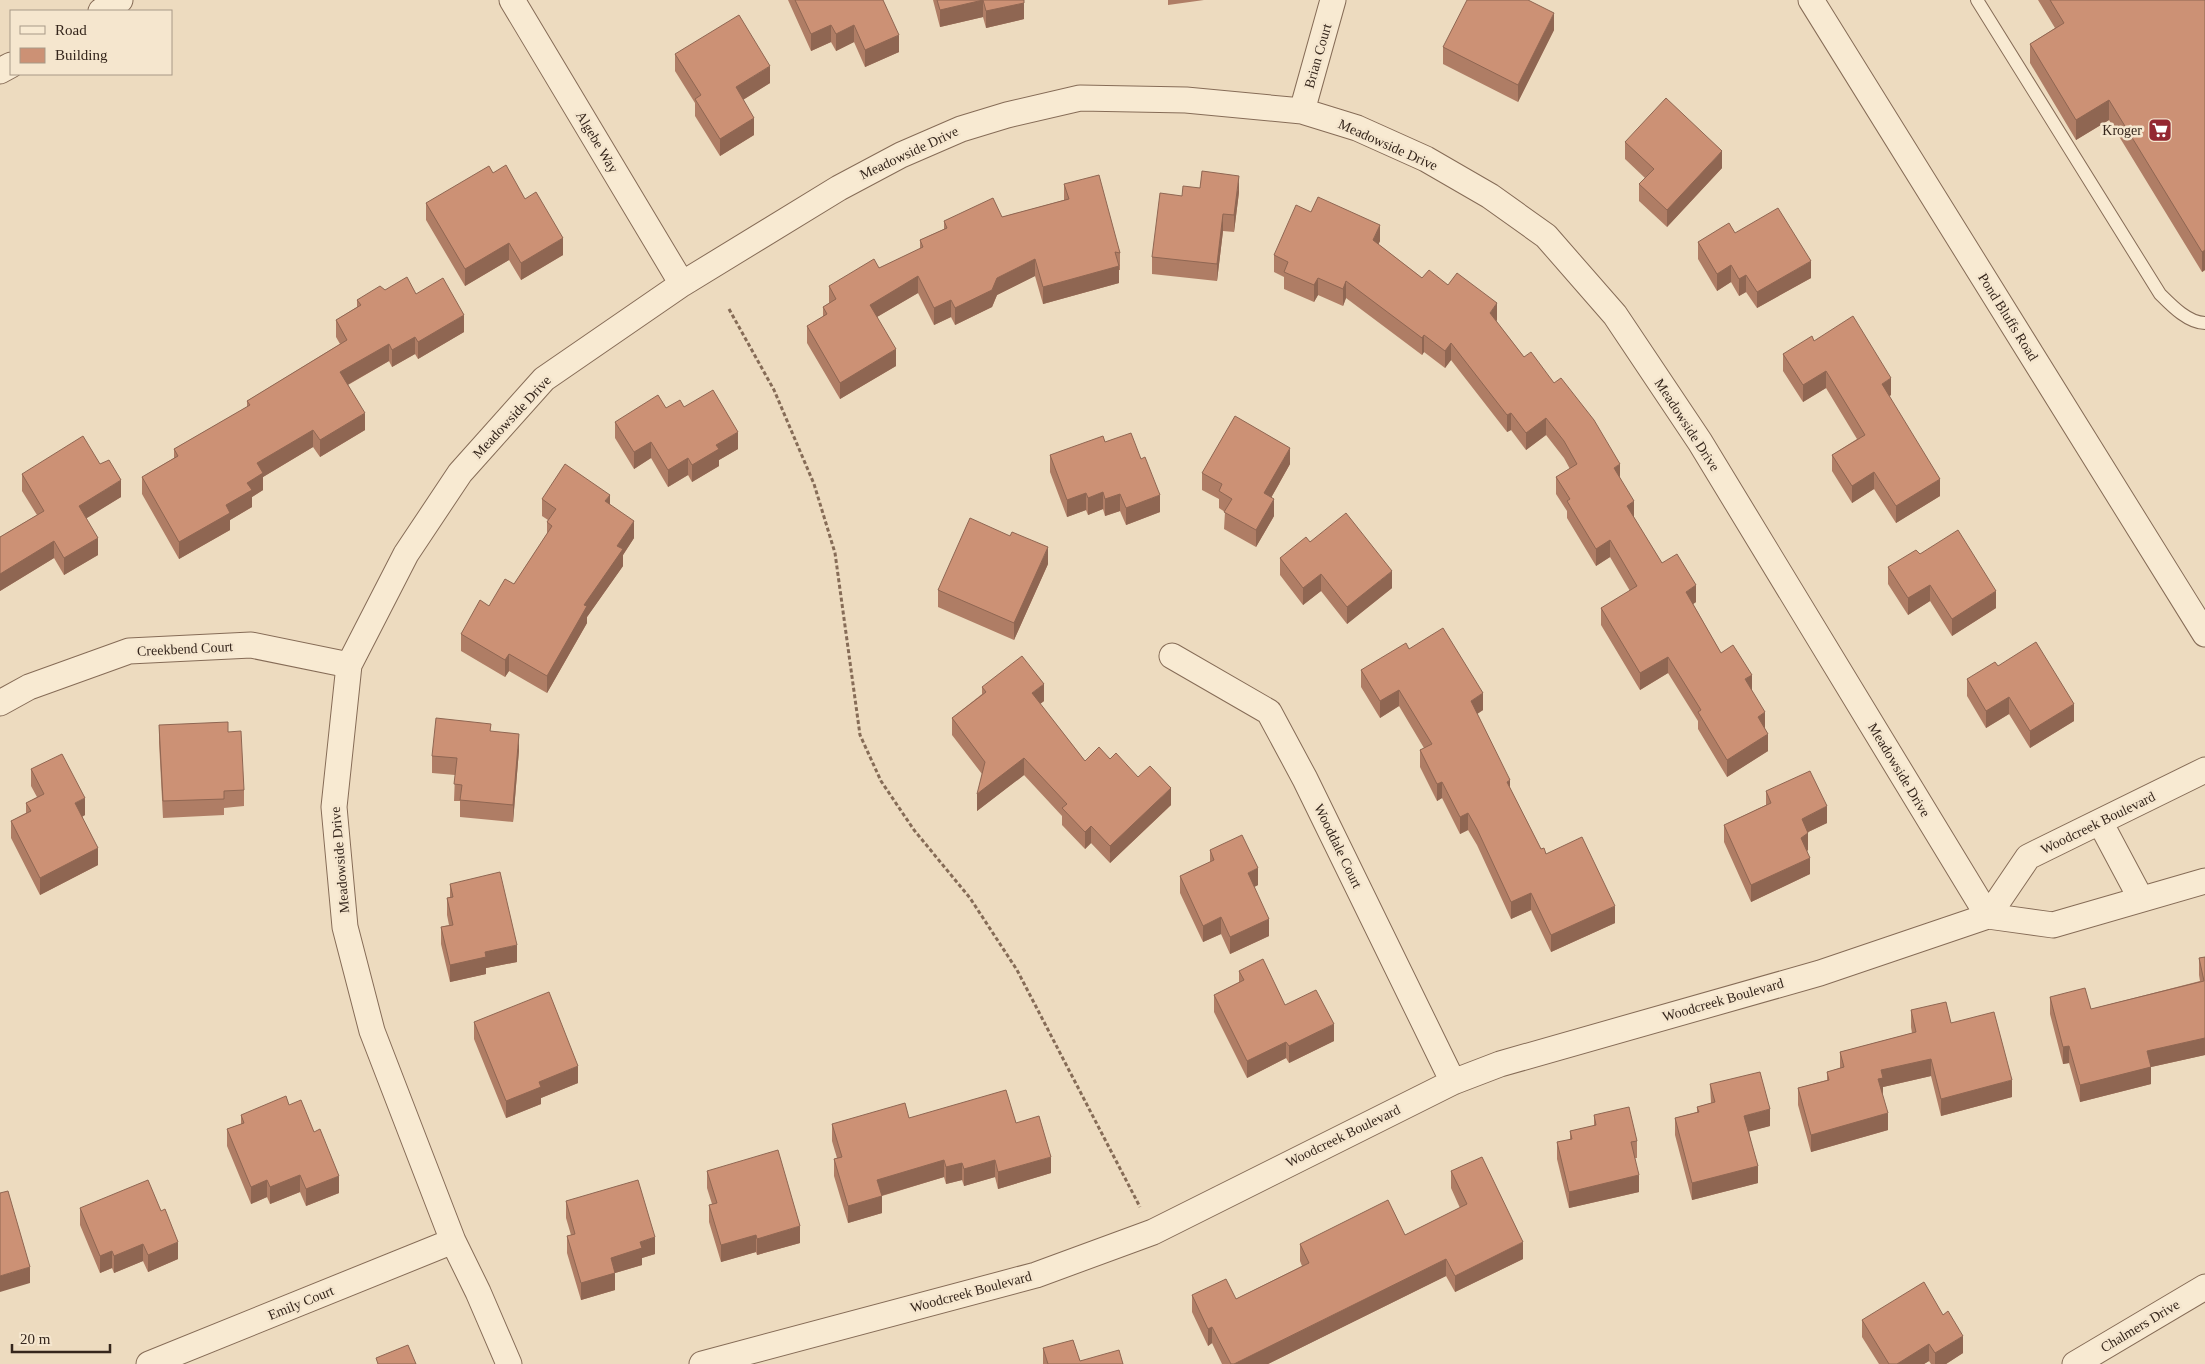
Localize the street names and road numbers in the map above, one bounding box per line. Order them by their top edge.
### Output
street label: Brian Court [1302,22,1334,90]
street label: Algebe Way [573,109,621,175]
street label: Meadowside Drive [1336,116,1440,174]
street label: Meadowside Drive [857,124,961,182]
street label: Pond Bluffs Road [1975,271,2041,363]
street label: Meadowside Drive [470,373,554,461]
street label: Meadowside Drive [1652,376,1722,474]
street label: Creekbend Court [137,639,233,659]
street label: Meadowside Drive [1865,720,1933,820]
street label: Woodcreek Boulevard [2038,789,2158,857]
street label: Wooddale Court [1311,801,1365,891]
street label: Meadowside Drive [328,806,352,914]
street label: Woodcreek Boulevard [1661,976,1785,1024]
street label: Woodcreek Boulevard [1283,1102,1403,1170]
street label: Woodcreek Boulevard [909,1269,1033,1315]
street label: Emily Court [266,1283,336,1323]
street label: Chalmers Drive [2098,1297,2182,1355]

